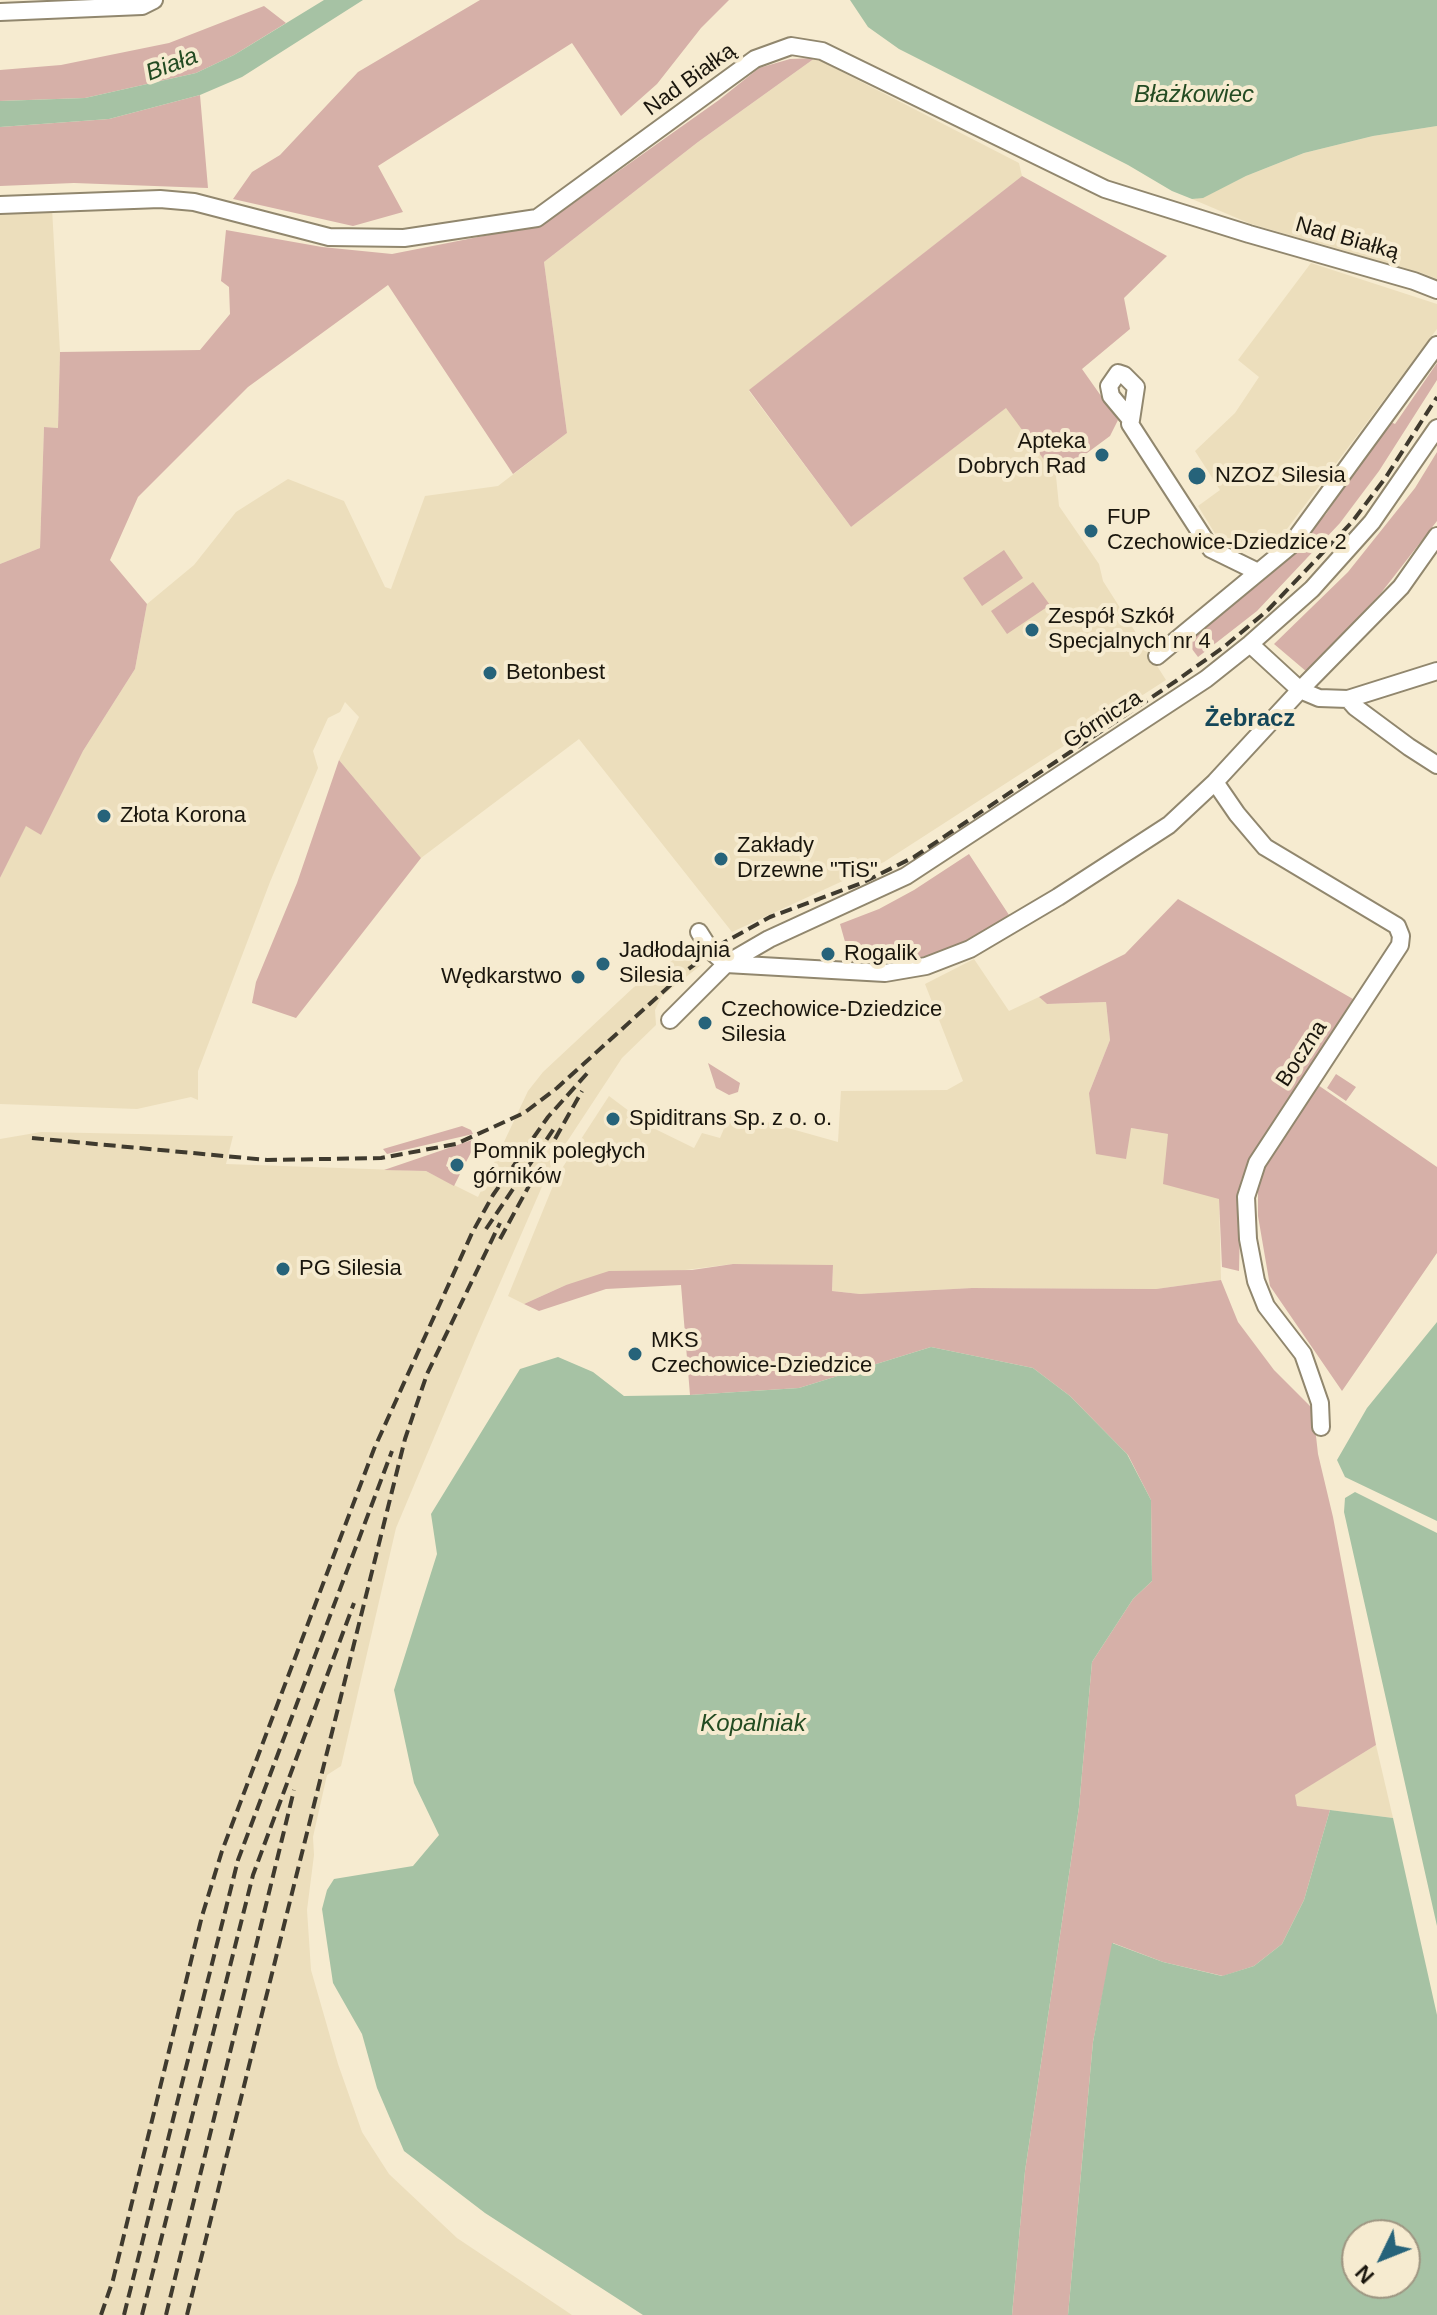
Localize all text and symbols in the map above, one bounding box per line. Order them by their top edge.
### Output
street label: Nad Białką [639,38,741,122]
water label: Biała [142,42,202,88]
water label: Błażkowiec [1134,81,1254,109]
street label: Nad Białką [1292,212,1402,266]
place label: Apteka Dobrych Rad [958,429,1086,480]
marker: Apteka Dobrych Rad [1093,446,1111,464]
place label: NZOZ Silesia [1215,463,1346,489]
marker: NZOZ Silesia [1186,465,1208,487]
place label: FUP Czechowice-Dziedzice 2 [1107,505,1347,556]
marker: FUP Czechowice-Dziedzice 2 [1082,522,1100,540]
place label: Zespół Szkół Specjalnych nr 4 [1048,604,1211,656]
marker: Zespół Szkół Specjalnych nr 4 [1023,621,1041,639]
place label: Betonbest [506,660,605,686]
marker: Betonbest [481,664,499,682]
street label: Górnicza [1059,685,1147,755]
district label: Żebracz [1205,705,1295,733]
place label: Złota Korona [120,803,246,829]
marker: Złota Korona [95,807,113,825]
place label: Zakłady Drzewne "TiS" [737,833,878,884]
marker: Zakłady Drzewne "TiS" [712,850,730,868]
place label: Jadłodajnia Silesia [619,938,730,990]
place label: Rogalik [844,941,917,967]
marker: Rogalik [819,945,837,963]
marker: Jadłodajnia Silesia [594,955,612,973]
place label: Wędkarstwo [441,964,562,990]
marker: Wędkarstwo [569,968,587,986]
place label: Czechowice-Dziedzice Silesia [721,997,942,1048]
marker: Czechowice-Dziedzice Silesia [696,1014,714,1032]
street label: Boczna [1271,1016,1333,1092]
place label: Spiditrans Sp. z o. o. [629,1106,832,1132]
marker: Spiditrans Sp. z o. o. [604,1110,622,1128]
place label: Pomnik poległych górników [473,1139,645,1190]
marker: Pomnik poległych górników [448,1156,466,1174]
place label: PG Silesia [299,1256,402,1282]
marker: PG Silesia [274,1260,292,1278]
place label: MKS Czechowice-Dziedzice [651,1328,872,1380]
marker: MKS Czechowice-Dziedzice [626,1345,644,1363]
water label: Kopalniak [700,1710,806,1738]
north arrow [1341,2219,1421,2299]
text: N [1350,2260,1379,2289]

